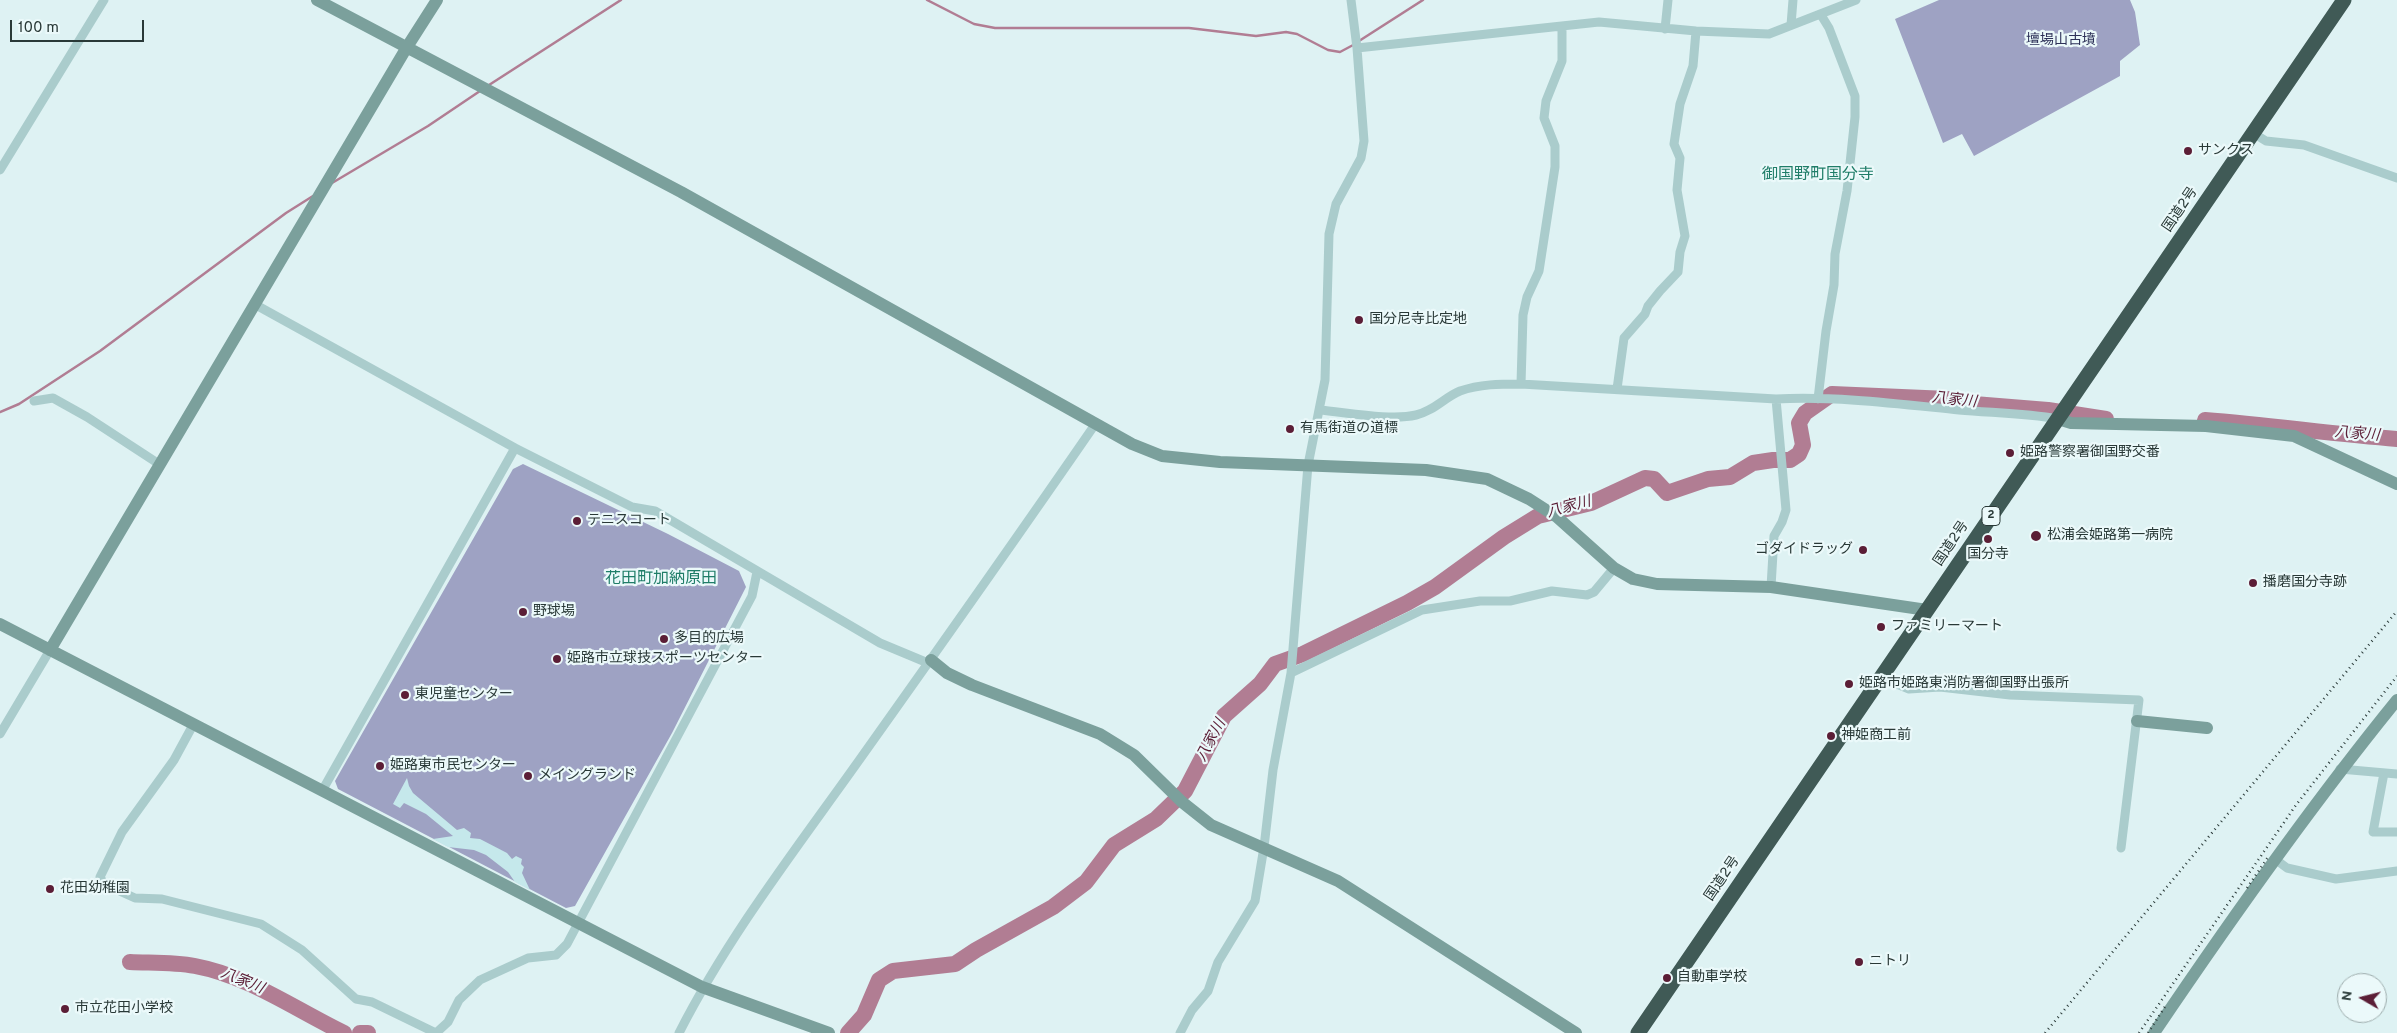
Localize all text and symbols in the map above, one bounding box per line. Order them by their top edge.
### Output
scale bar [12,10,146,42]
text: 100 m [18,19,59,38]
park label: 壇場山古墳 [2026,33,2096,49]
place label: サンクス [2198,143,2254,159]
marker: サンクス [2182,145,2194,157]
district label: 御国野町国分寺 [1762,166,1874,186]
street label: 国道2号 [2160,184,2202,236]
place label: 国分尼寺比定地 [1369,312,1467,328]
marker: 国分尼寺比定地 [1353,314,1365,326]
water label: 八家川 [1931,390,1977,412]
place label: 有馬街道の道標 [1300,421,1398,437]
marker: 有馬街道の道標 [1284,423,1296,435]
water label: 八家川 [2334,424,2380,446]
place label: 姫路警察署御国野交番 [2020,445,2160,461]
marker: 姫路警察署御国野交番 [2004,447,2016,459]
water label: 八家川 [1545,493,1593,523]
road number: 2 [1982,506,2000,526]
place label: テニスコート [587,513,671,529]
marker: テニスコート [571,515,583,527]
street label: 国道2号 [1931,518,1973,570]
place label: 松浦会姫路第一病院 [2047,528,2173,544]
marker: 松浦会姫路第一病院 [2029,529,2043,543]
marker: 国分寺 [1982,533,1994,545]
place label: ゴダイドラッグ [1755,542,1853,558]
marker: ゴダイドラッグ [1857,544,1869,556]
place label: 国分寺 [1967,547,2009,563]
district label: 花田町加納原田 [605,570,717,590]
place label: 播磨国分寺跡 [2263,575,2347,591]
marker: 播磨国分寺跡 [2247,577,2259,589]
place label: 野球場 [533,604,575,620]
marker: 野球場 [517,606,529,618]
place label: ファミリーマート [1891,619,2003,635]
marker: ファミリーマート [1875,621,1887,633]
place label: 多目的広場 [674,631,744,647]
marker: 多目的広場 [658,633,670,645]
place label: 姫路市立球技スポーツセンター [567,651,763,667]
marker: 姫路市立球技スポーツセンター [551,653,563,665]
place label: 姫路市姫路東消防署御国野出張所 [1859,676,2069,692]
marker: 姫路市姫路東消防署御国野出張所 [1843,678,1855,690]
place label: 東児童センター [415,687,513,703]
marker: 東児童センター [399,689,411,701]
water label: 八家川 [1193,717,1231,765]
place label: 神姫商工前 [1841,728,1911,744]
marker: 神姫商工前 [1825,730,1837,742]
place label: 姫路東市民センター [390,758,516,774]
marker: 姫路東市民センター [374,760,386,772]
place label: メイングランド [538,768,636,784]
marker: メイングランド [522,770,534,782]
street label: 国道2号 [1702,853,1744,905]
place label: 花田幼稚園 [60,881,130,897]
marker: 花田幼稚園 [44,883,56,895]
place label: ニトリ [1869,954,1911,970]
marker: ニトリ [1853,956,1865,968]
water label: 八家川 [218,965,266,999]
place label: 自動車学校 [1677,970,1747,986]
marker: 自動車学校 [1661,972,1673,984]
north arrow [2337,973,2387,1023]
text: N [2339,990,2357,1002]
place label: 市立花田小学校 [75,1001,173,1017]
marker: 市立花田小学校 [59,1003,71,1015]

